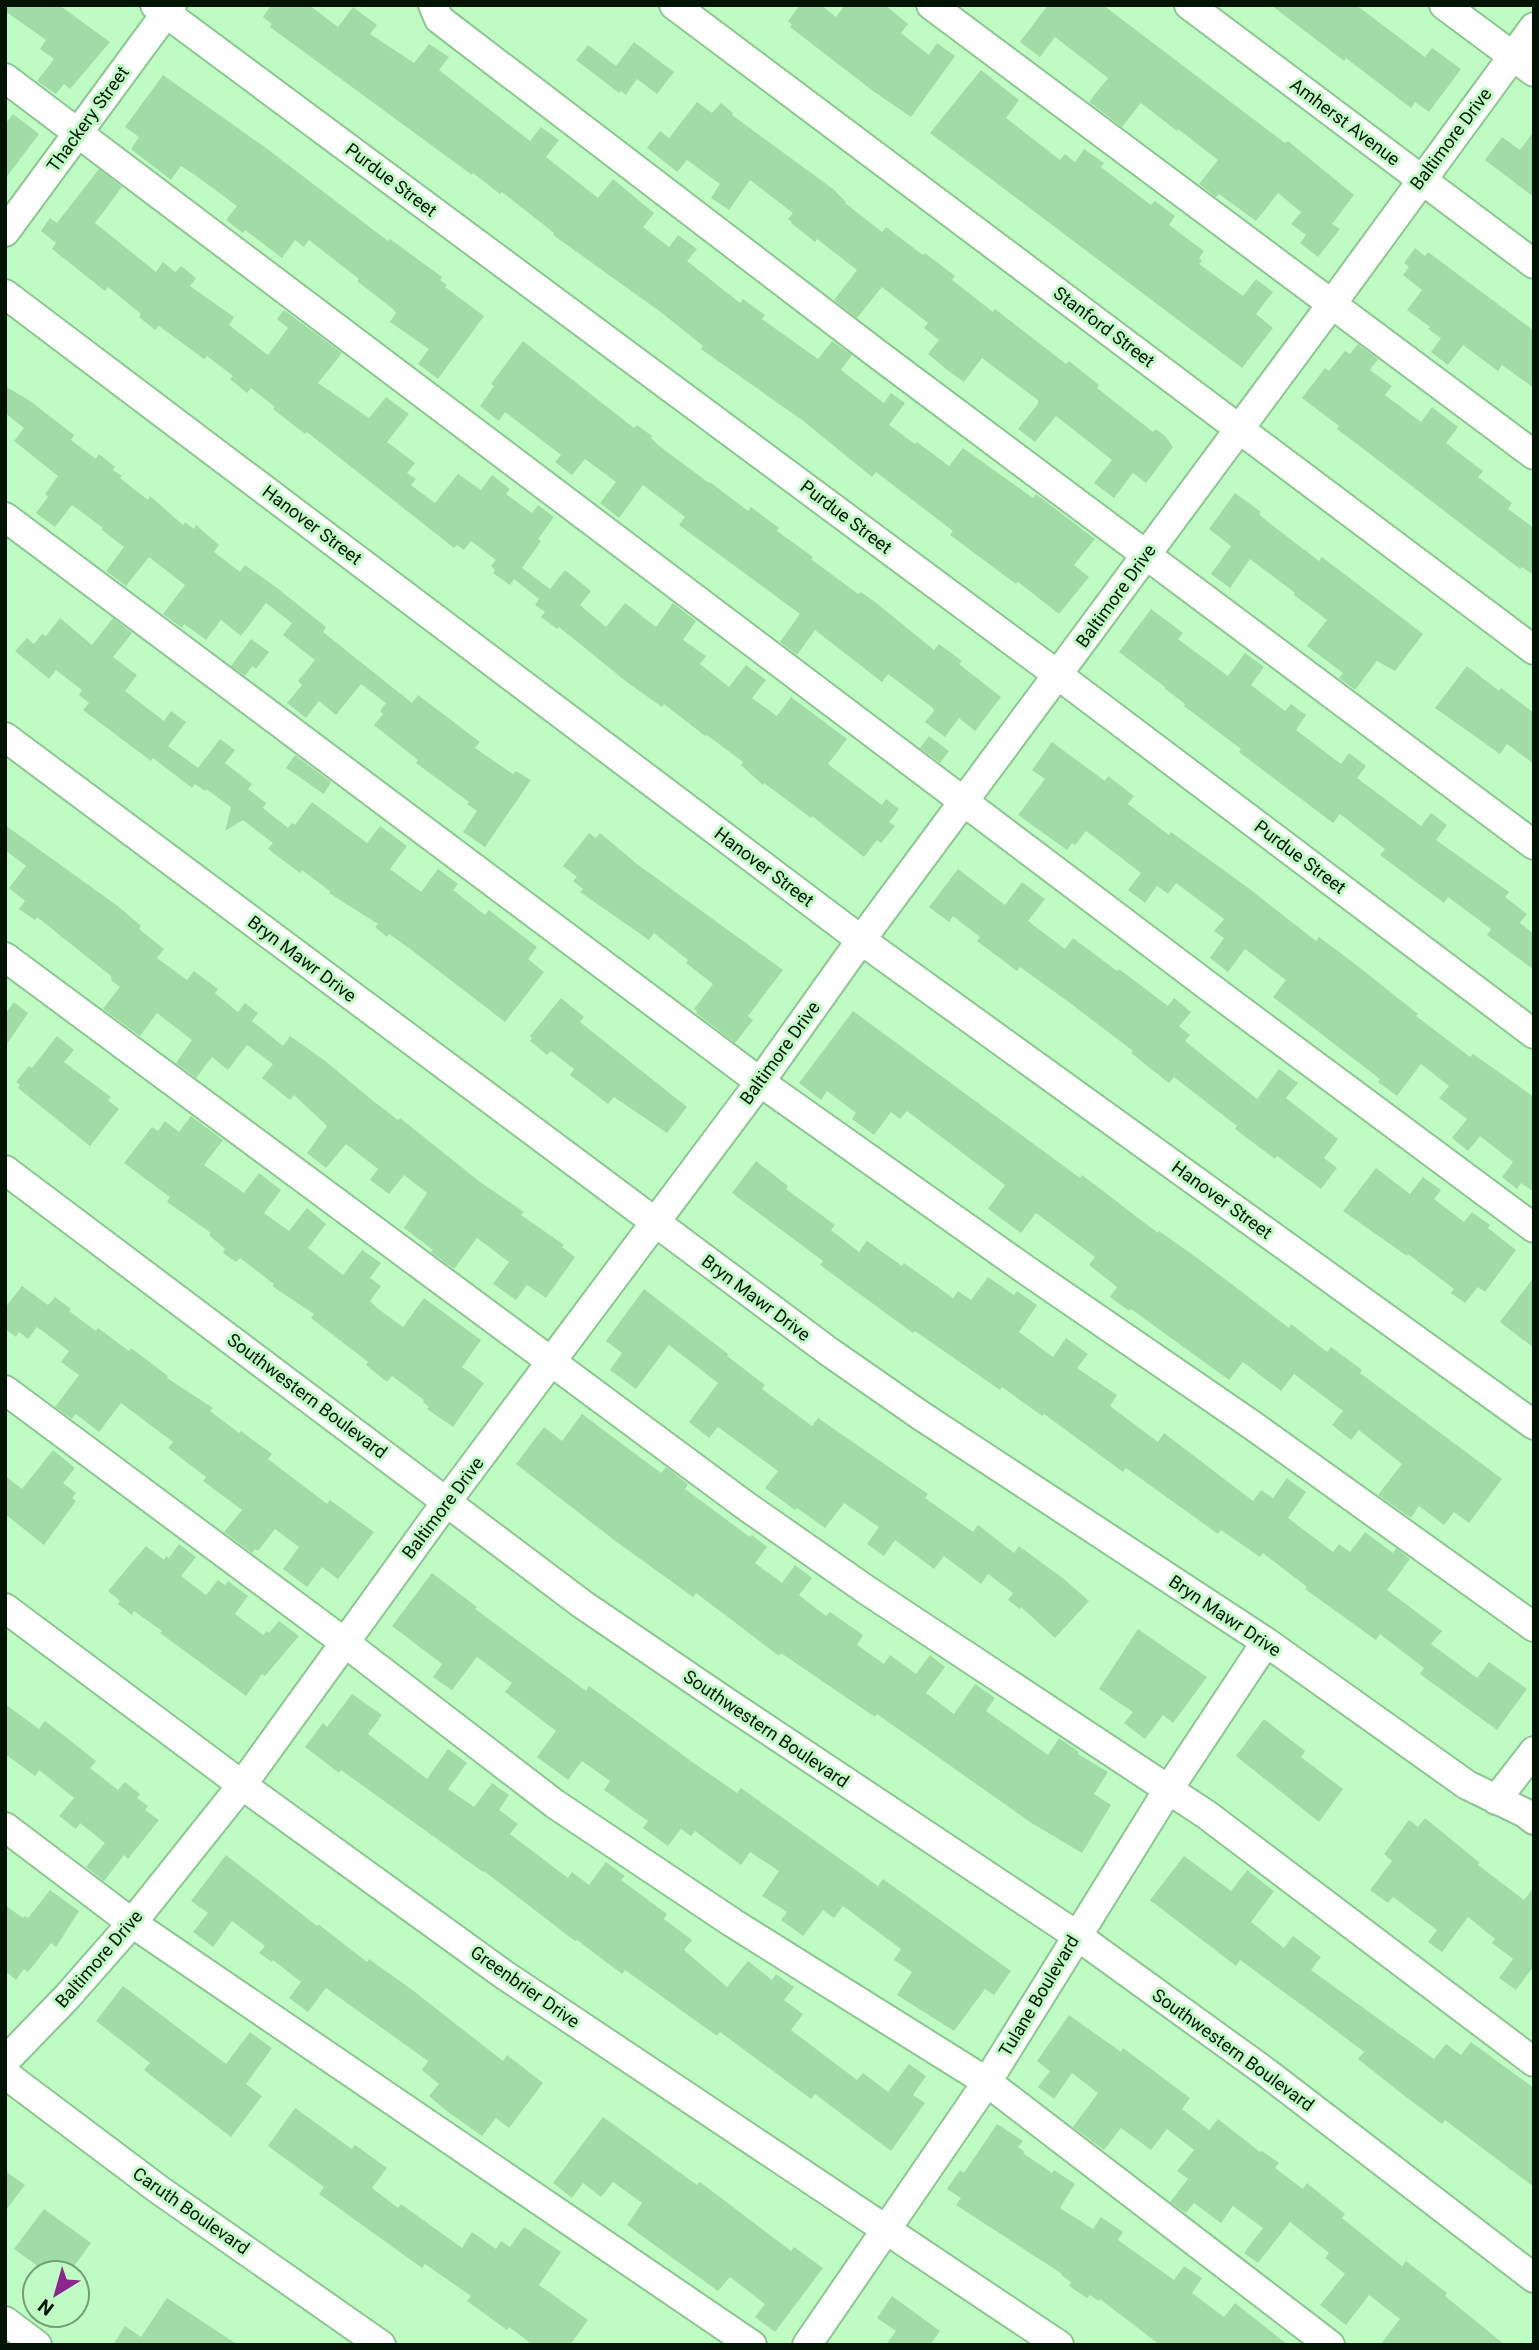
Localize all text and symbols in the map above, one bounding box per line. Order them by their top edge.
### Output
street label: Thackery Street [42,62,133,175]
street label: Amherst Avenue [1286,74,1404,170]
street label: Baltimore Drive [1405,84,1496,194]
street label: Purdue Street [342,138,441,221]
street label: Stanford Street [1050,282,1159,371]
street label: Purdue Street [797,475,896,558]
street label: Hanover Street [258,480,366,569]
street label: Baltimore Drive [1071,540,1160,651]
street label: Purdue Street [1251,815,1350,898]
street label: Hanover Street [710,822,818,911]
street label: Bryn Mawr Drive [244,911,361,1006]
street label: Baltimore Drive [735,997,824,1108]
street label: Hanover Street [1168,1156,1277,1243]
street label: Bryn Mawr Drive [698,1250,815,1345]
street label: Southwestern Boulevard [223,1329,391,1463]
street label: Baltimore Drive [397,1453,488,1563]
street label: Bryn Mawr Drive [1165,1570,1285,1661]
street label: Southwestern Boulevard [680,1665,853,1792]
street label: Baltimore Drive [51,1906,147,2012]
street label: Tulane Boulevard [994,1931,1083,2060]
street label: Greenbrier Drive [467,1941,584,2032]
street label: Southwestern Boulevard [1148,1984,1318,2115]
street label: Caruth Boulevard [129,2163,254,2259]
north arrow [21,2259,91,2329]
text: N [34,2294,58,2320]

